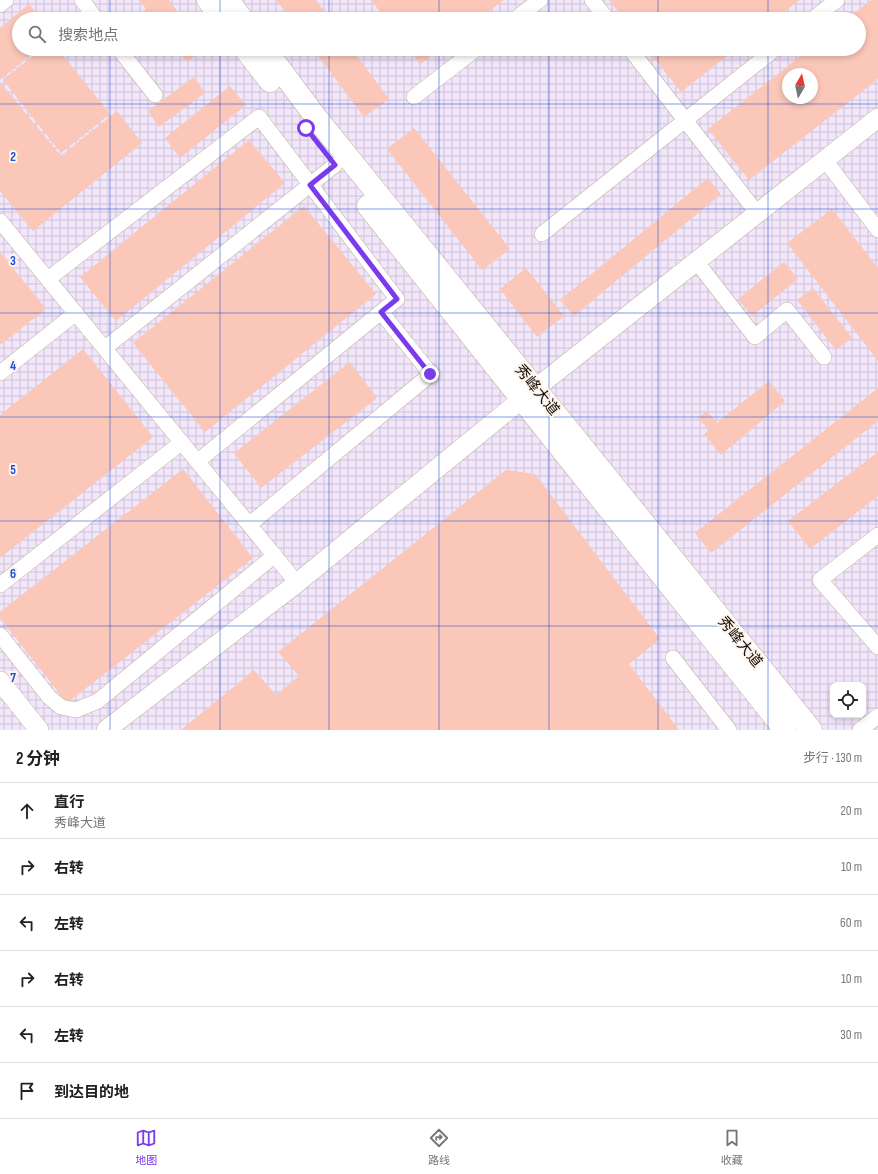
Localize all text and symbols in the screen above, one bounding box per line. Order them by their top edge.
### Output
search box [12,12,866,56]
icon: search [26,23,48,45]
text: 搜索地点 [58,26,118,45]
north arrow [782,68,818,104]
route start [297,119,315,137]
text: 2 [10,149,16,165]
text: 3 [10,253,16,269]
text: 4 [10,358,16,374]
street label: 秀峰大道 [511,361,563,419]
route end [421,365,439,383]
text: 5 [10,462,16,478]
text: 6 [10,566,16,582]
street label: 秀峰大道 [714,613,766,671]
text: 7 [10,670,16,686]
map controls [830,682,866,718]
button: locate [830,682,866,718]
text: 2 分钟 [16,749,60,769]
text: 步行 · 130 m [803,750,862,766]
text: 直行 [54,793,84,812]
icon: ahead [16,800,38,822]
text: 20 m [840,803,862,819]
text: 秀峰大道 [54,815,106,831]
icon: right [16,856,38,878]
text: 右转 [54,859,84,878]
text: 10 m [841,859,862,875]
icon: left [16,912,38,934]
text: 左转 [54,915,84,934]
text: 60 m [840,915,862,931]
icon: right [16,968,38,990]
text: 右转 [54,971,84,990]
text: 10 m [841,971,862,987]
icon: left [16,1024,38,1046]
text: 左转 [54,1027,84,1046]
text: 30 m [840,1027,862,1043]
icon: arrive [16,1080,38,1102]
text: 到达目的地 [54,1083,129,1102]
tab: 地图 [135,1127,157,1167]
tab: 路线 [428,1127,450,1167]
tab: 收藏 [721,1127,743,1167]

